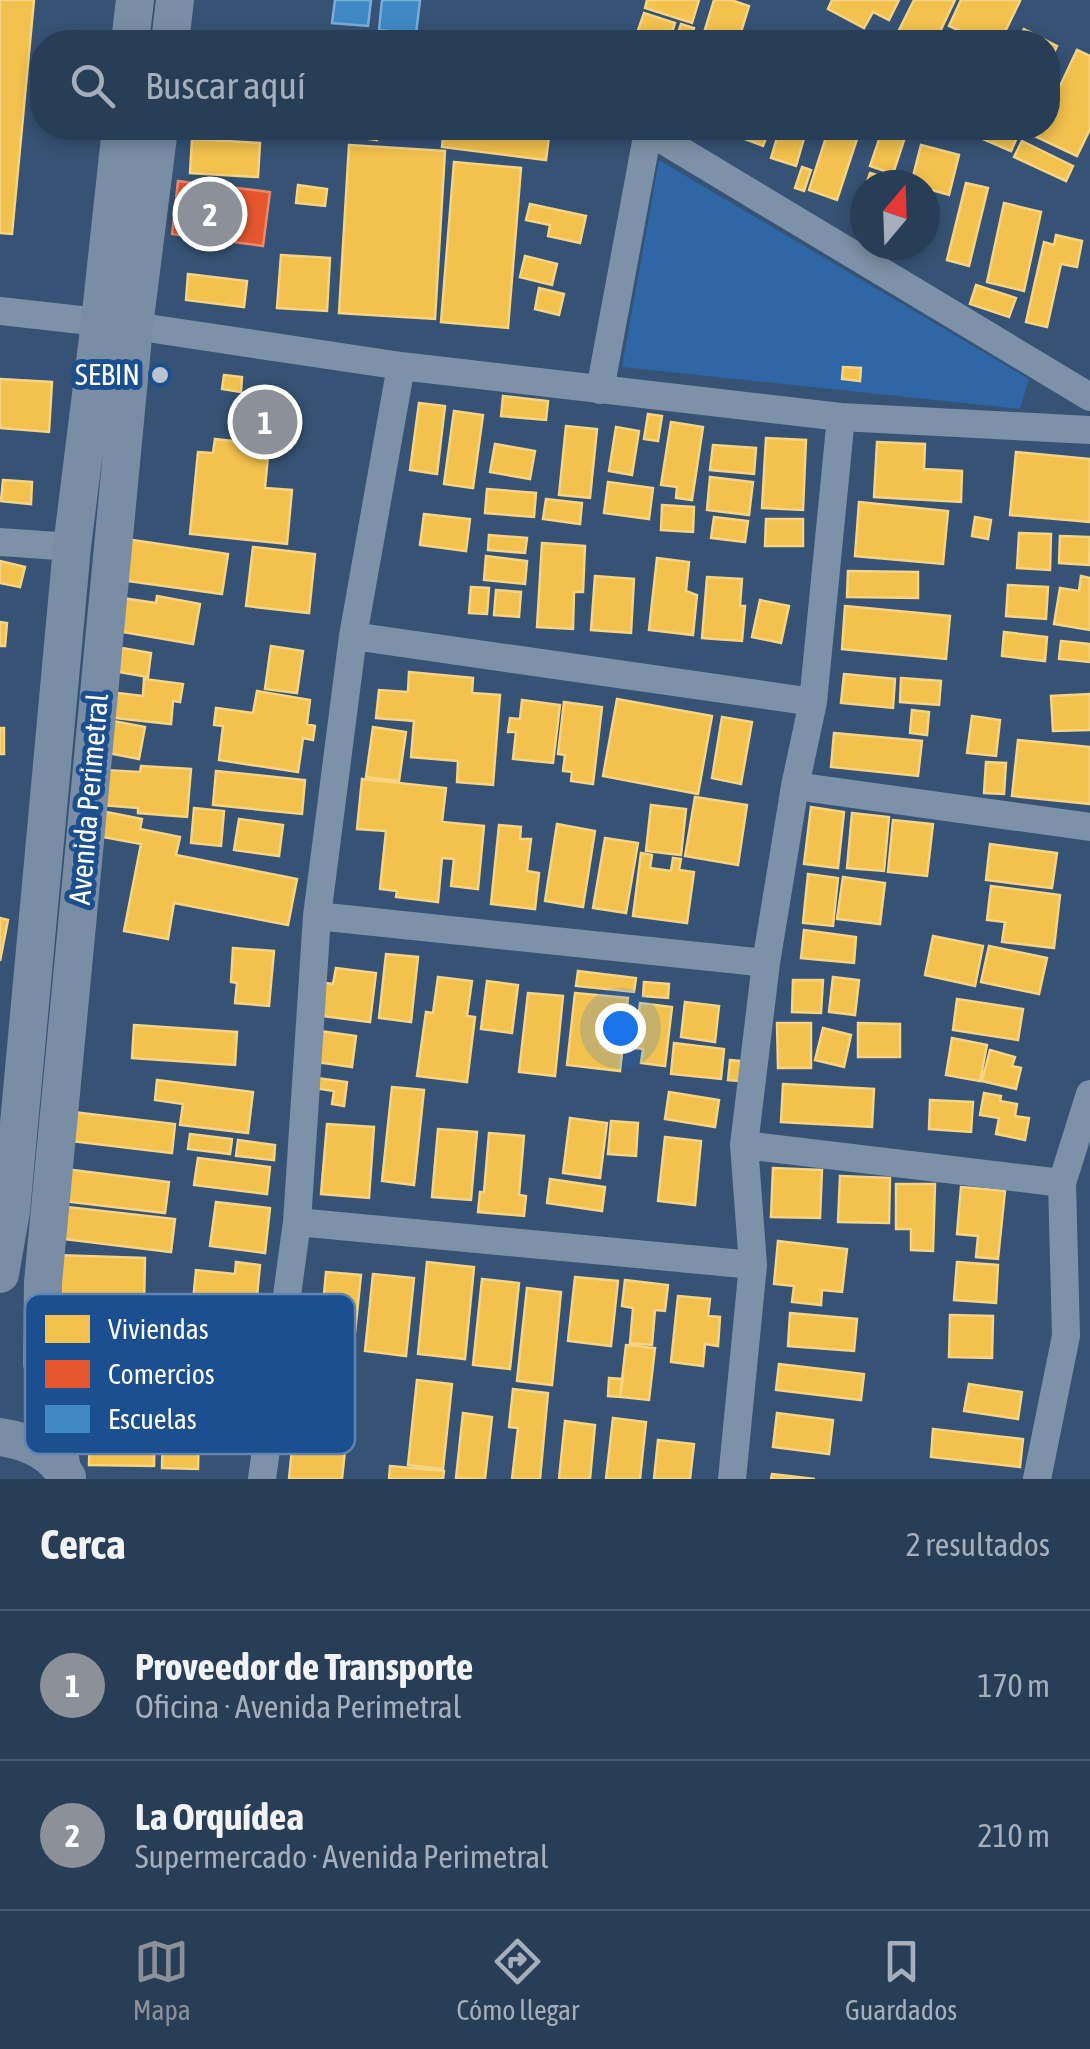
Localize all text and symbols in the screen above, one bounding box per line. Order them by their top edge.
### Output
search box [30,30,1060,140]
icon: search [65,58,120,113]
text: Buscar aquí [145,64,306,107]
north arrow [850,170,940,260]
pin: 2 [178,176,242,252]
place label: SEBIN [75,357,140,391]
marker: SEBIN [149,364,171,386]
pin: 1 [232,384,298,460]
street label: Avenida Perimetral [62,692,114,906]
your location [595,1003,646,1054]
legend [25,1294,355,1454]
text: Viviendas [108,1313,209,1345]
text: Comercios [108,1358,215,1390]
text: Escuelas [108,1403,197,1435]
text: Cerca [40,1520,125,1568]
text: 2 resultados [906,1526,1050,1563]
text: Proveedor de Transporte [135,1645,473,1688]
text: 1 [65,1667,80,1704]
text: 170 m [977,1667,1050,1704]
text: Oficina · Avenida Perimetral [135,1688,461,1725]
text: La Orquídea [135,1795,304,1838]
text: 2 [65,1817,80,1854]
text: 210 m [977,1817,1050,1854]
text: Supermercado · Avenida Perimetral [135,1838,549,1875]
tab: Mapa [133,1934,191,2026]
tab: Cómo llegar [456,1934,579,2026]
tab: Guardados [845,1934,957,2026]

